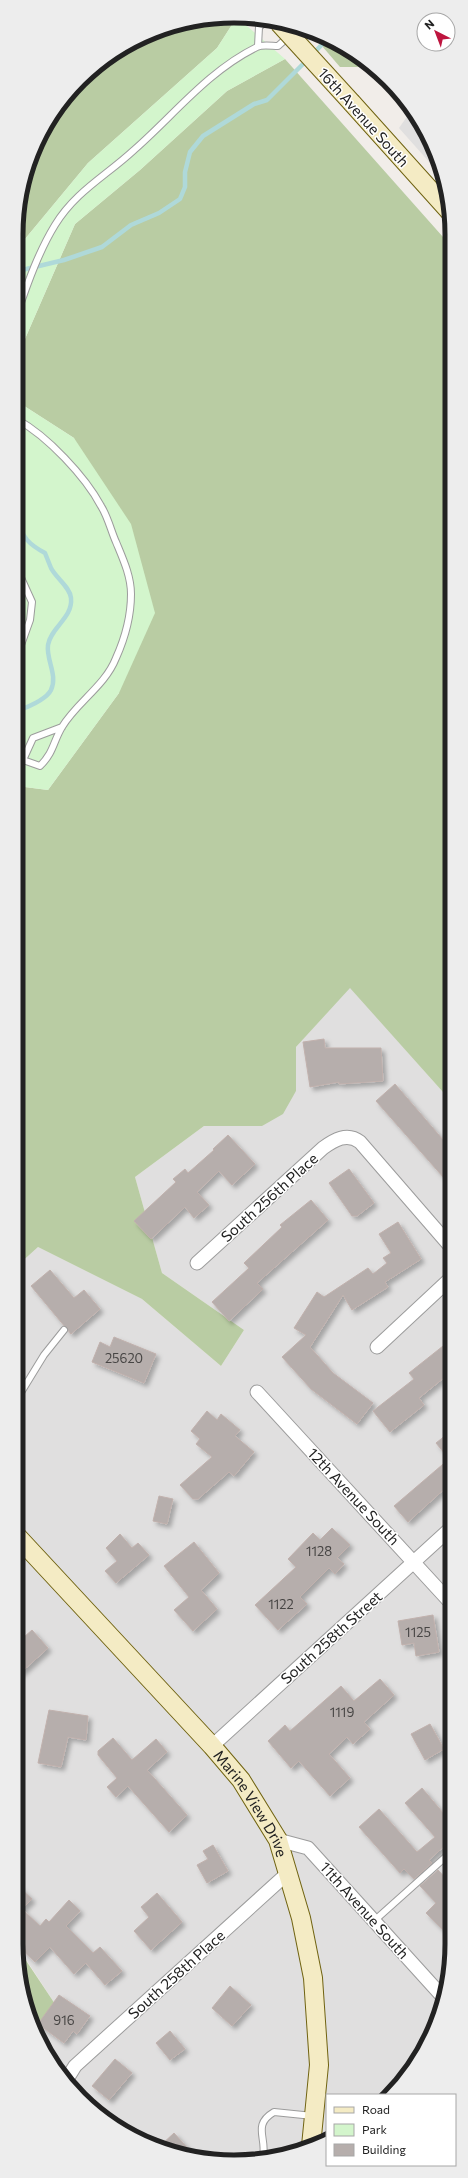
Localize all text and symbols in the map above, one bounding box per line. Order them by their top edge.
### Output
north arrow [416,12,456,52]
text: N [422,17,436,32]
street label: 16th Avenue South [315,64,413,170]
street label: South 256th Place [217,1149,321,1245]
house number: 25620 [105,1350,143,1366]
street label: 12th Avenue South [304,1444,404,1548]
house number: 1128 [306,1543,332,1559]
street label: South 258th Street [277,1587,385,1687]
house number: 1122 [268,1596,294,1612]
house number: 1125 [405,1624,431,1640]
house number: 1119 [330,1704,354,1720]
street label: Marine View Drive [210,1746,291,1859]
street label: 11th Avenue South [317,1858,413,1962]
street label: South 258th Place [124,1926,228,2022]
house number: 916 [53,2012,75,2028]
legend [326,2094,456,2166]
text: Road [362,2102,390,2116]
text: Park [362,2122,388,2136]
text: Building [362,2142,406,2156]

